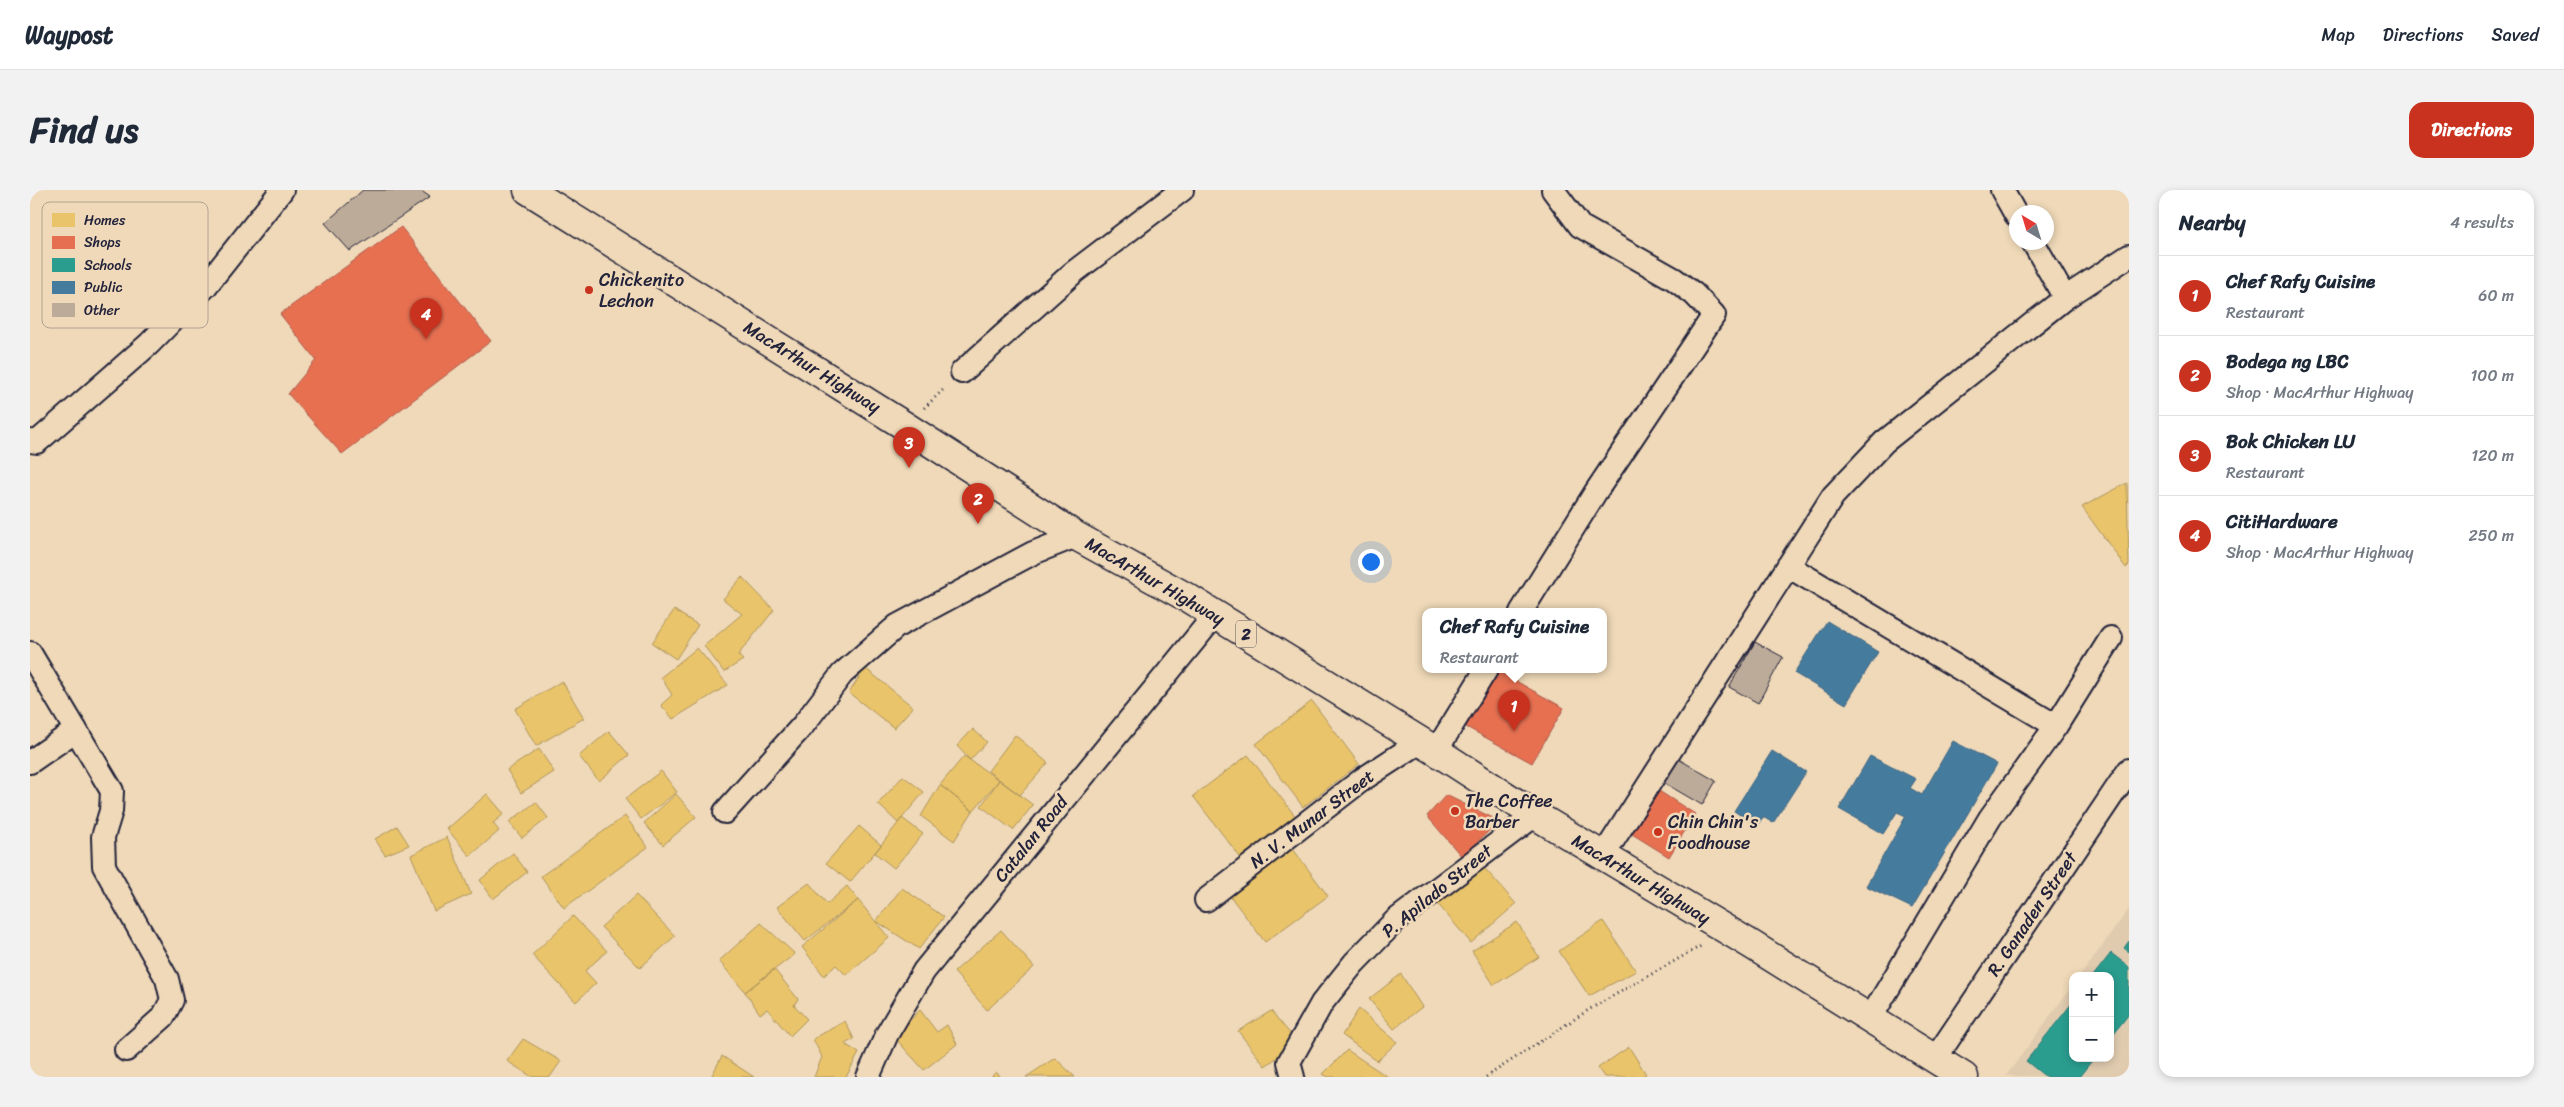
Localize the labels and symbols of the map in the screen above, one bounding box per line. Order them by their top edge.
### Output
legend [42,202,208,328]
north arrow [2009,205,2054,250]
text: Homes [84,208,126,233]
text: Shops [84,230,121,255]
text: Schools [84,253,132,278]
place label: Chickenito Lechon [599,264,684,317]
text: Public [84,275,123,300]
marker: Chickenito Lechon [583,284,595,296]
text: Other [84,298,121,323]
pin: 4 [410,298,442,339]
street label: MacArthur Highway [737,312,888,423]
pin: 3 [893,427,925,468]
pin: 2 [962,483,994,524]
street label: MacArthur Highway [1079,528,1232,635]
your location [1358,549,1384,575]
road number: 2 [1236,620,1256,648]
pin: 1 [1498,690,1530,731]
street label: N. V. Munar Street [1242,761,1382,877]
place label: The Coffee Barber [1465,785,1553,838]
street label: Catalan Road [986,787,1077,890]
marker: The Coffee Barber [1449,805,1461,817]
place label: Chin Chin's Foodhouse [1668,806,1759,859]
street label: MacArthur Highway [1565,825,1717,934]
marker: Chin Chin's Foodhouse [1652,826,1664,838]
street label: P. Apilado Street [1374,836,1500,946]
street label: R. Ganaden Street [1978,844,2086,983]

